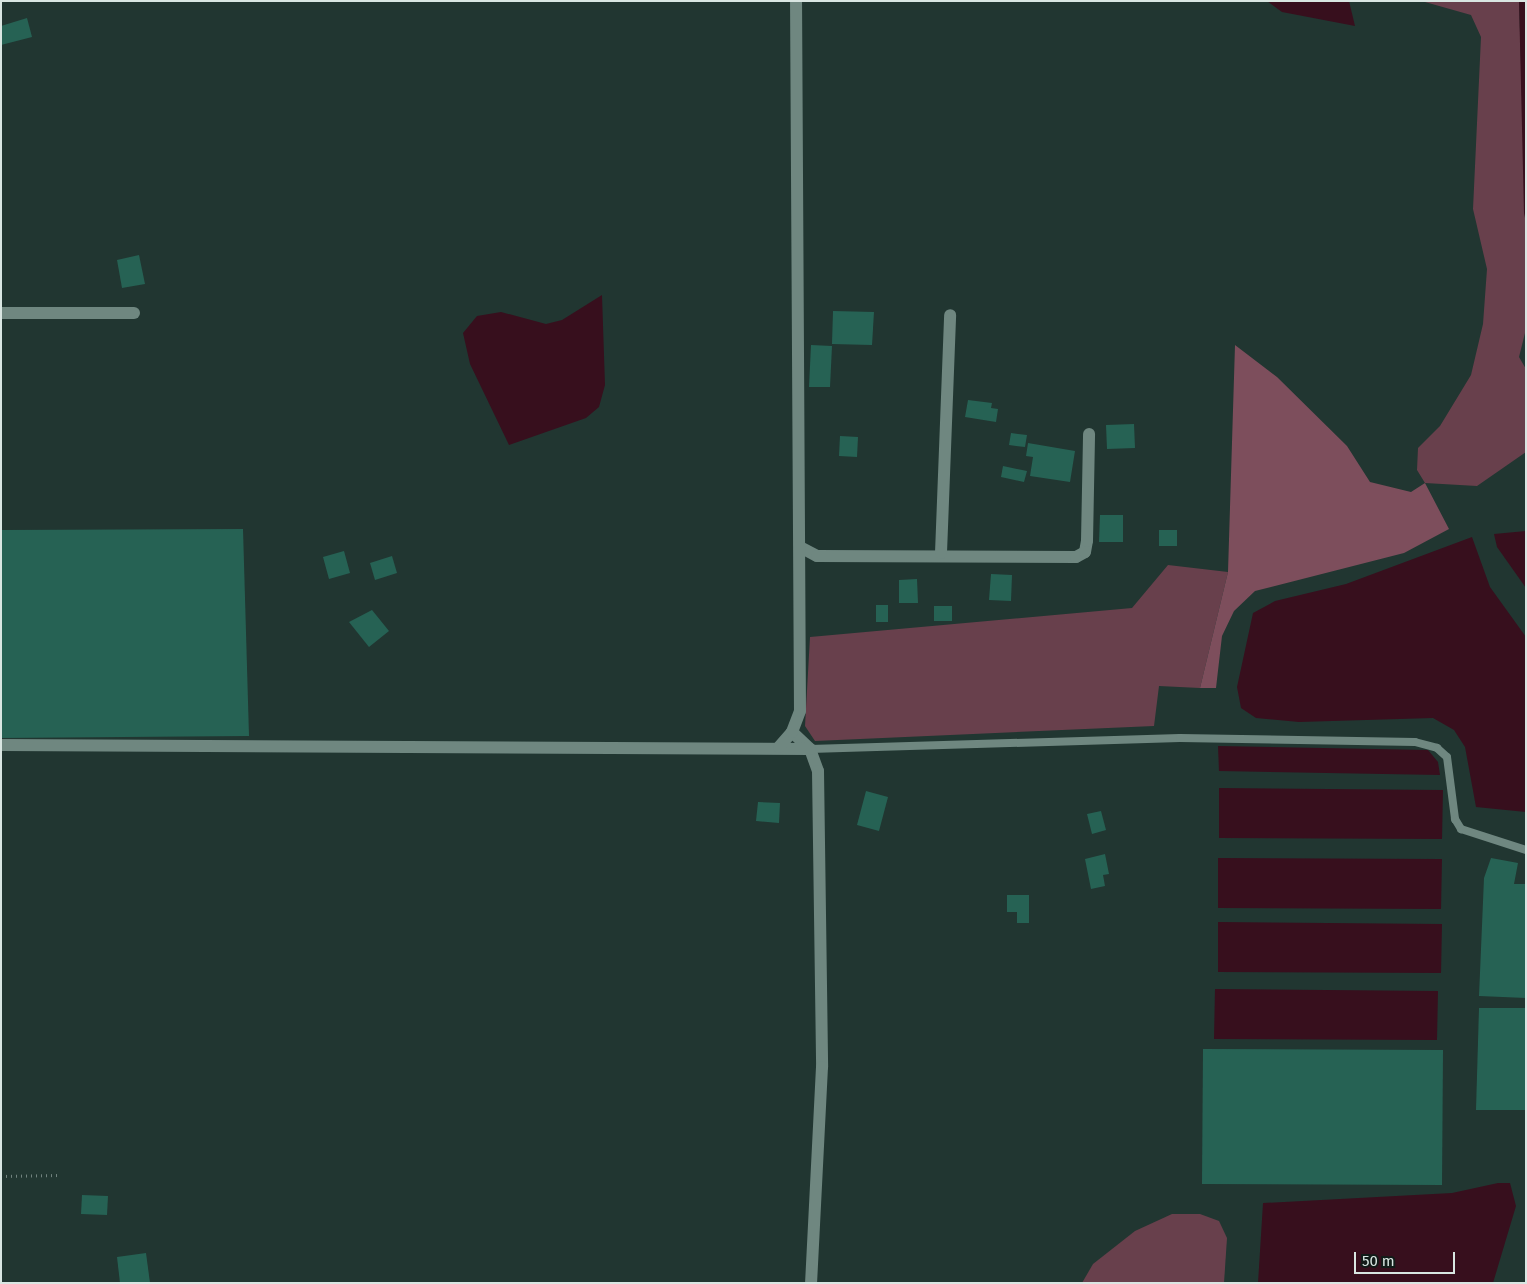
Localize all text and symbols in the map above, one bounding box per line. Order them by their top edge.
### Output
scale bar [1357,1242,1458,1274]
text: 50 m [1362,1252,1395,1270]

